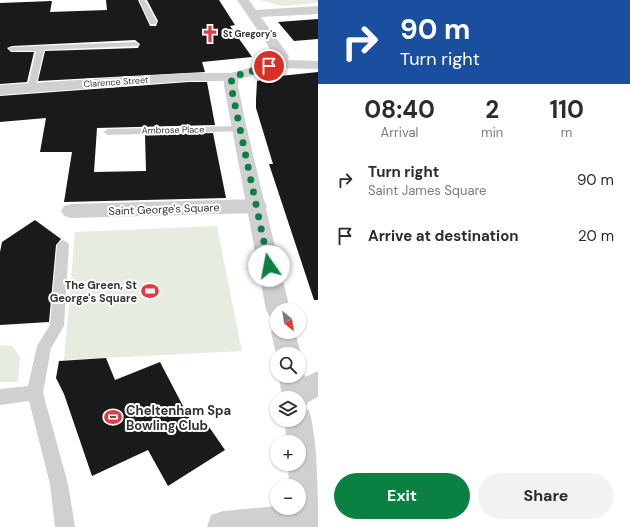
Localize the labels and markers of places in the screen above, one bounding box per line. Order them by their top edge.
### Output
church icon: St Gregory's [200,24,220,44]
place label: St Gregory's [223,28,277,40]
pin [252,49,286,83]
place label: The Green, St George's Square [50,278,137,305]
sports icon: The Green, St George's Square [140,281,160,301]
place label: Cheltenham Spa Bowling Club [126,402,231,434]
sports icon: Cheltenham Spa Bowling Club [103,407,123,427]

